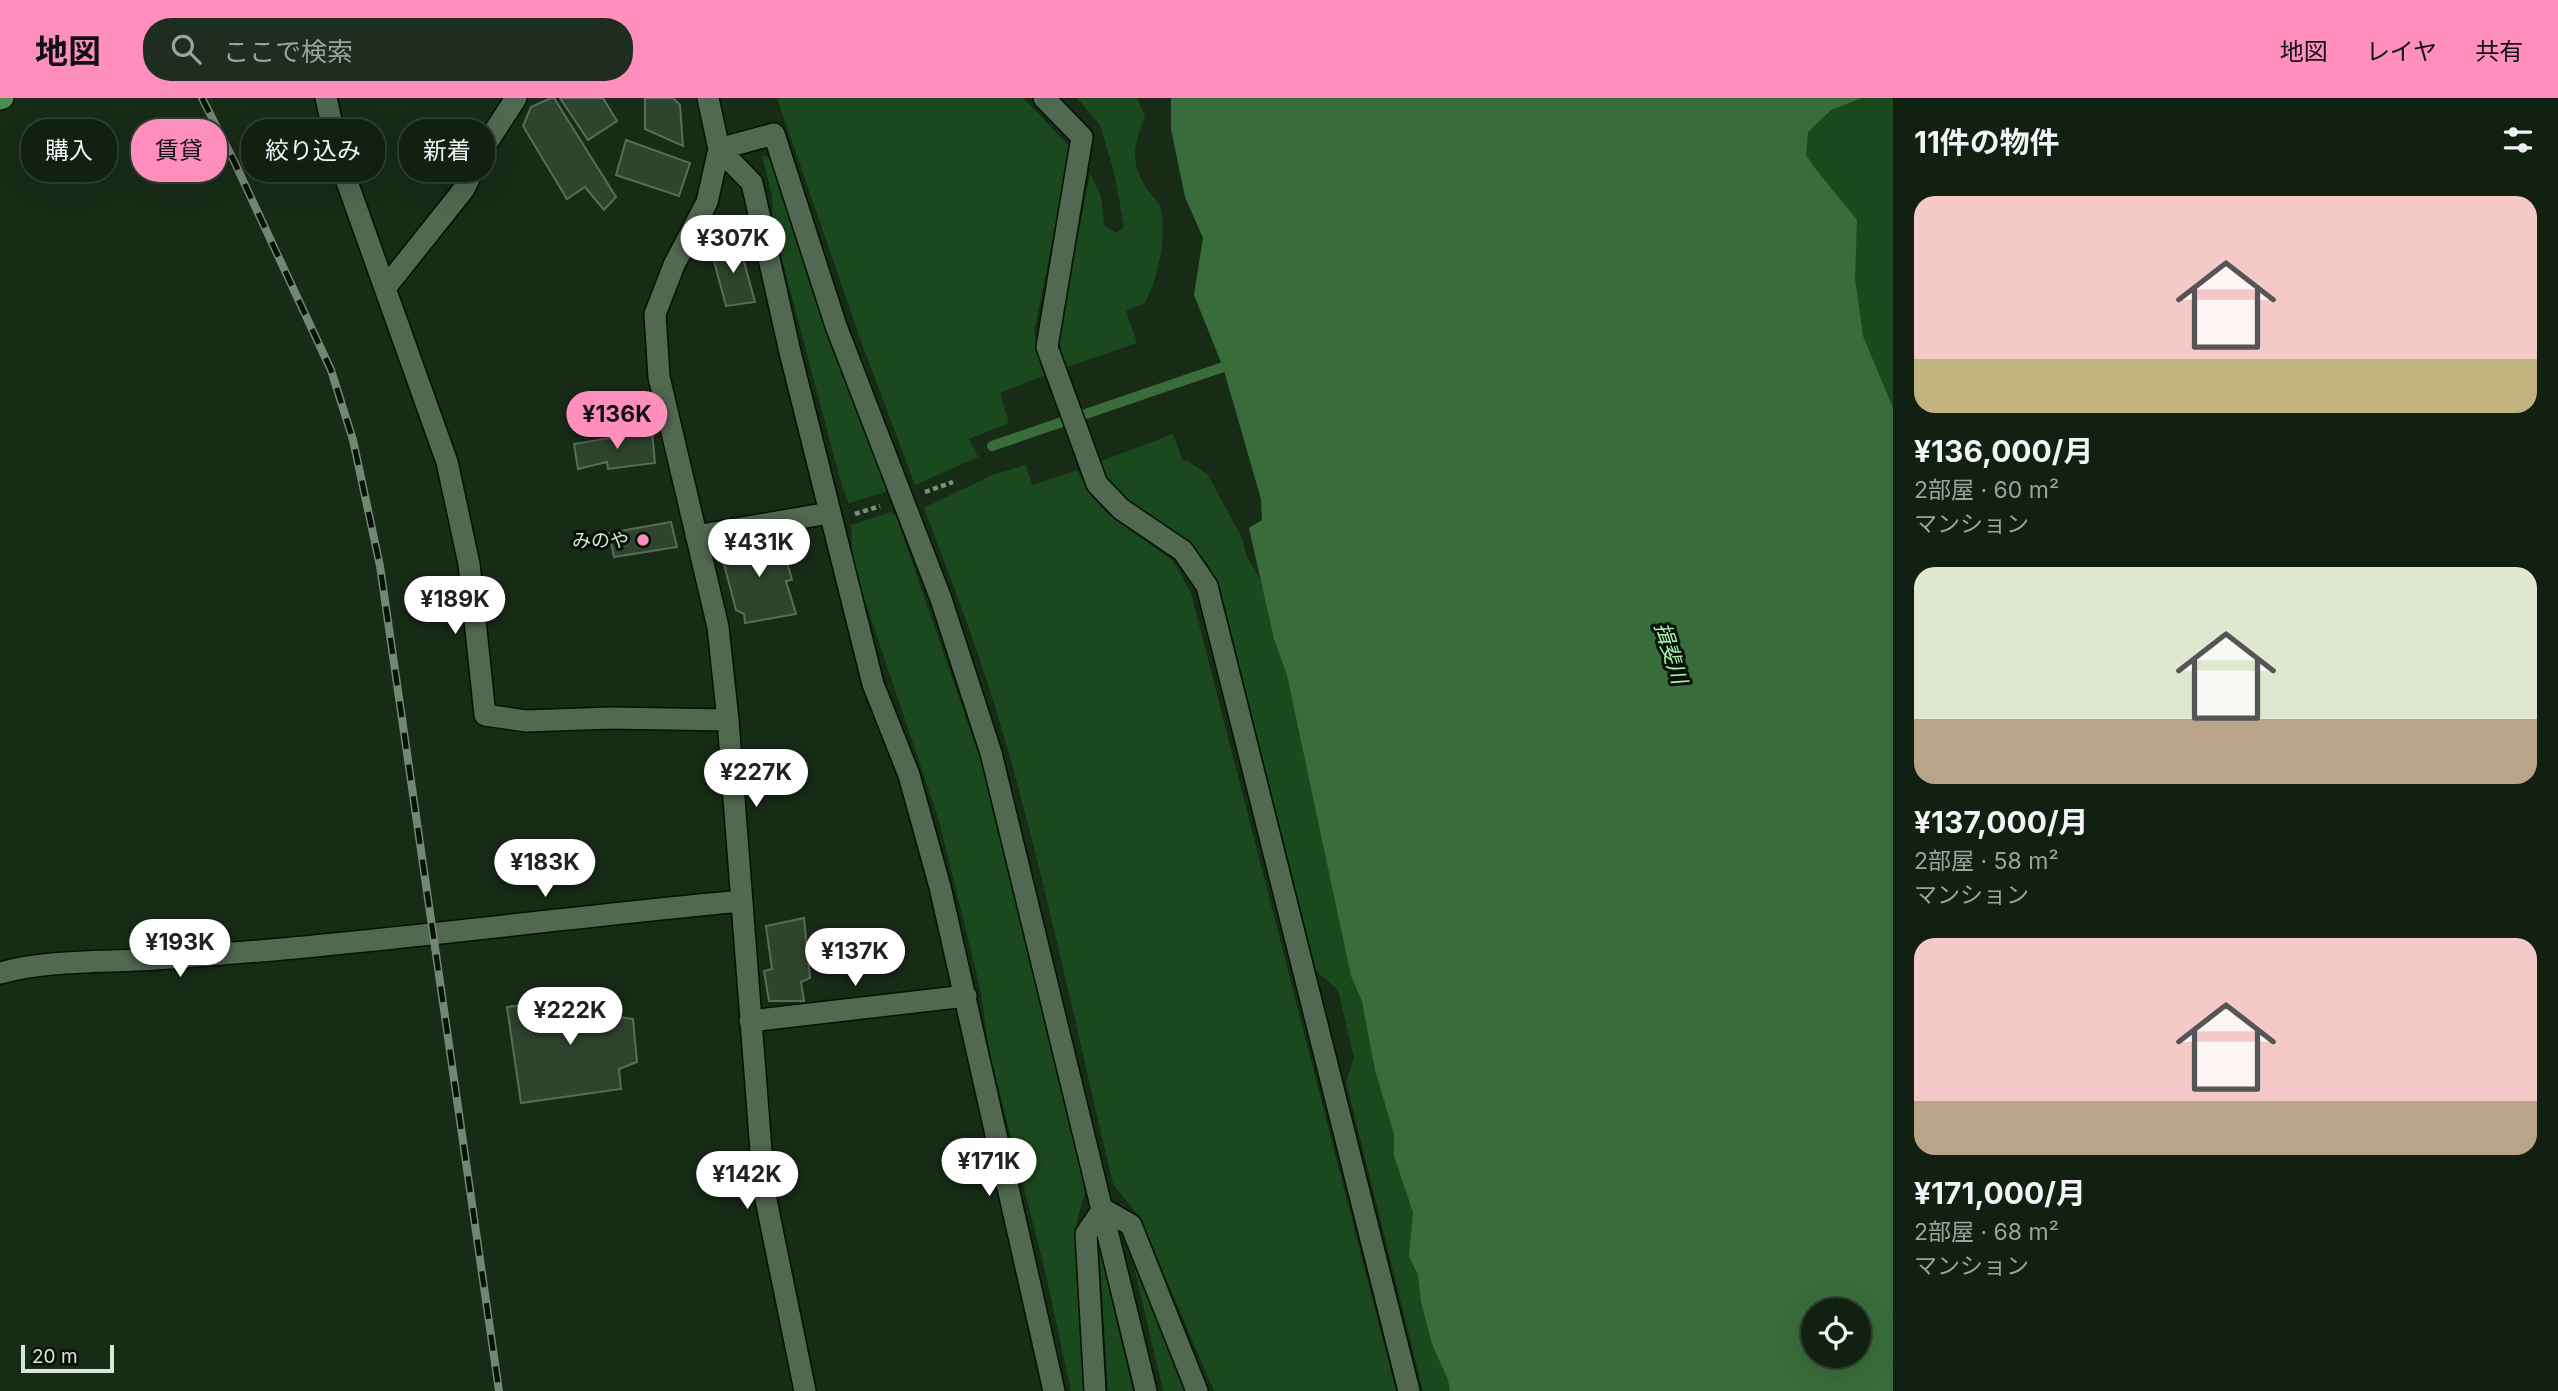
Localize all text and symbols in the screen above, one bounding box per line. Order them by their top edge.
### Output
search box [143,18,633,81]
icon: search [167,30,205,68]
text: 地図 [35,31,101,71]
text: ここで検索 [223,36,353,67]
text: 地図 [2280,37,2328,66]
text: レイヤ [2366,37,2437,66]
text: 共有 [2475,37,2523,66]
chip: 購入 [21,119,117,182]
chip: 賃貸 [131,119,227,182]
chip: 絞り込み [241,119,385,182]
chip: 新着 [399,119,495,182]
icon: filters [2499,121,2537,159]
text: 11件の物件 [1914,124,2060,160]
pin: ¥307K [684,216,782,275]
text: ¥307K [697,224,769,252]
icon: home [2163,242,2289,368]
pin: ¥136K [568,392,666,451]
text: ¥136K [582,400,652,428]
text: ¥136,000/月 [1914,433,2093,469]
text: 2部屋 · 60 m² [1914,476,2059,504]
text: マンション [1914,510,2029,538]
pin: ¥431K [710,519,808,579]
text: ¥431K [724,528,794,556]
place label: みのや [572,529,629,552]
marker: みのや [635,532,651,548]
pin: ¥189K [406,576,504,636]
text: ¥189K [420,585,490,613]
icon: home [2163,613,2289,739]
water label: 揖斐川 [1649,619,1693,689]
pin: ¥227K [707,750,805,809]
text: ¥227K [720,758,792,786]
text: ¥137,000/月 [1914,804,2089,840]
pin: ¥183K [496,840,594,899]
text: 2部屋 · 58 m² [1914,847,2059,875]
text: ¥183K [510,848,580,876]
text: マンション [1914,881,2029,909]
pin: ¥193K [131,920,229,979]
text: ¥193K [145,928,215,956]
pin: ¥137K [806,928,904,988]
text: ¥137K [821,937,889,965]
icon: home [2163,984,2289,1110]
pin: ¥222K [521,988,619,1047]
text: ¥222K [533,996,607,1024]
pin: ¥171K [940,1138,1038,1198]
text: ¥171K [958,1147,1020,1175]
pin: ¥142K [698,1152,796,1211]
text: ¥142K [712,1160,782,1188]
text: ¥171,000/月 [1914,1175,2086,1211]
text: 2部屋 · 68 m² [1914,1218,2059,1246]
text: マンション [1914,1252,2029,1280]
map controls [1801,1298,1871,1368]
button: locate [1801,1298,1871,1368]
scale bar [21,1342,114,1374]
text: 20 m [32,1345,78,1368]

